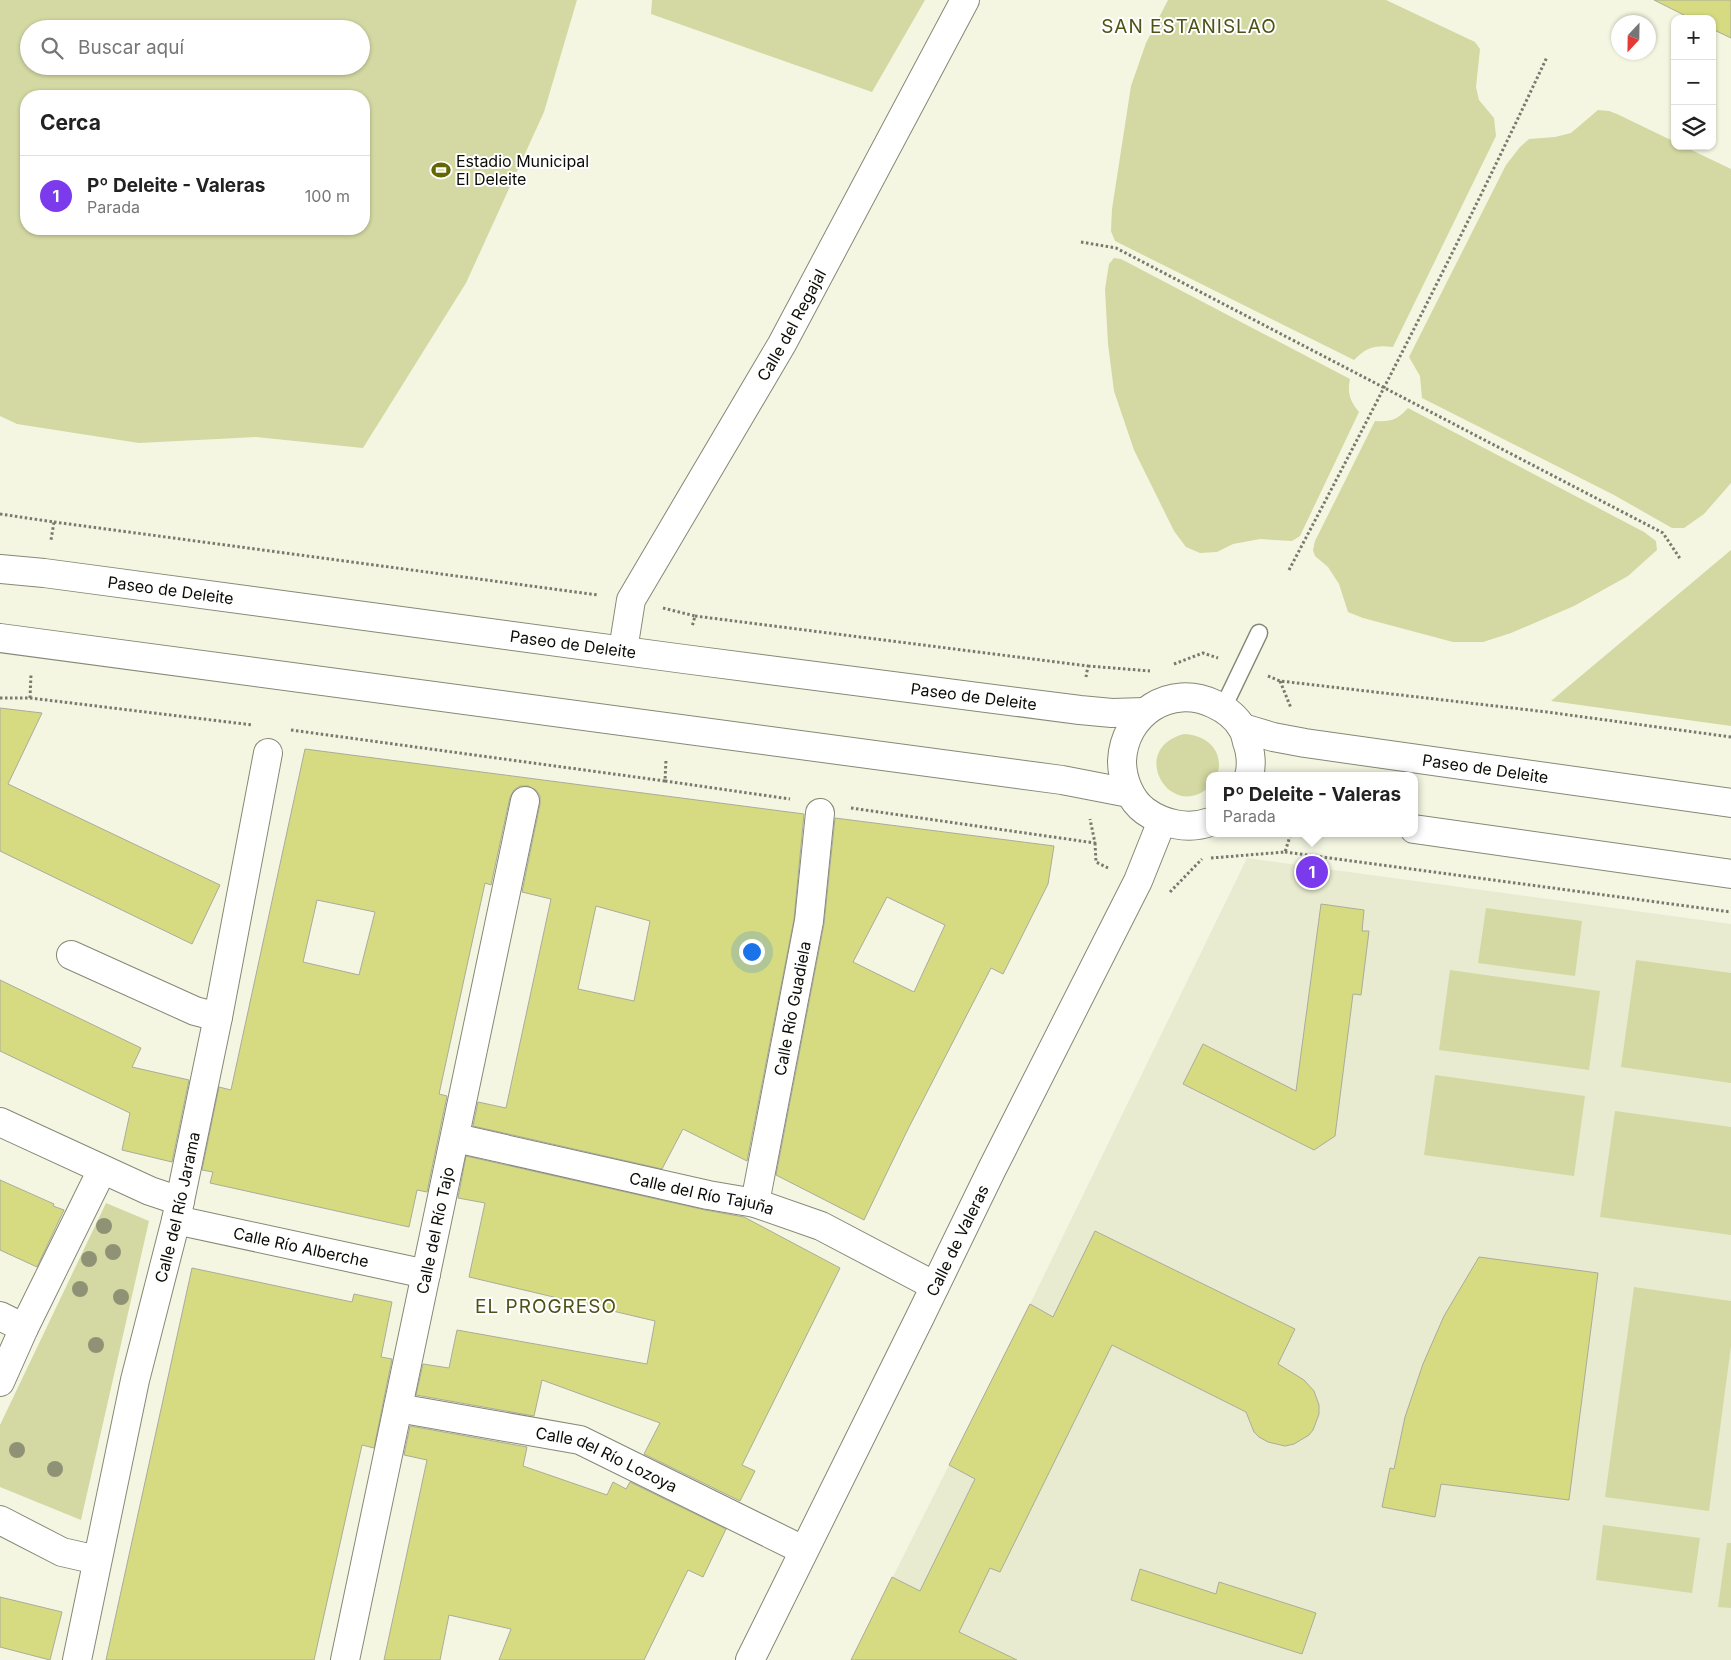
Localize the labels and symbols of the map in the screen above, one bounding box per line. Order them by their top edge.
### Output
district label: SAN ESTANISLAO [1101,15,1277,38]
north arrow [1611,15,1656,60]
place label: Estadio Municipal El Deleite [456,151,589,189]
sports icon: Estadio Municipal El Deleite [430,159,452,181]
street label: Calle del Regajal [752,266,830,385]
street label: Paseo de Deleite [106,572,235,608]
street label: Paseo de Deleite [509,626,637,662]
street label: Paseo de Deleite [909,678,1038,714]
street label: Paseo de Deleite [1421,750,1550,787]
pin: 1 [1296,853,1328,891]
your location [739,939,765,965]
street label: Calle Río Guadiela [770,939,815,1078]
street label: Calle del Río Jarama [150,1130,204,1285]
street label: Calle del Río Tajo [412,1165,458,1296]
street label: Calle del Río Tajuña [627,1168,777,1219]
street label: Calle de Valeras [922,1181,993,1300]
street label: Calle Río Alberche [231,1223,371,1271]
district label: EL PROGRESO [475,1295,617,1318]
street label: Calle del Río Lozoya [534,1422,681,1496]

